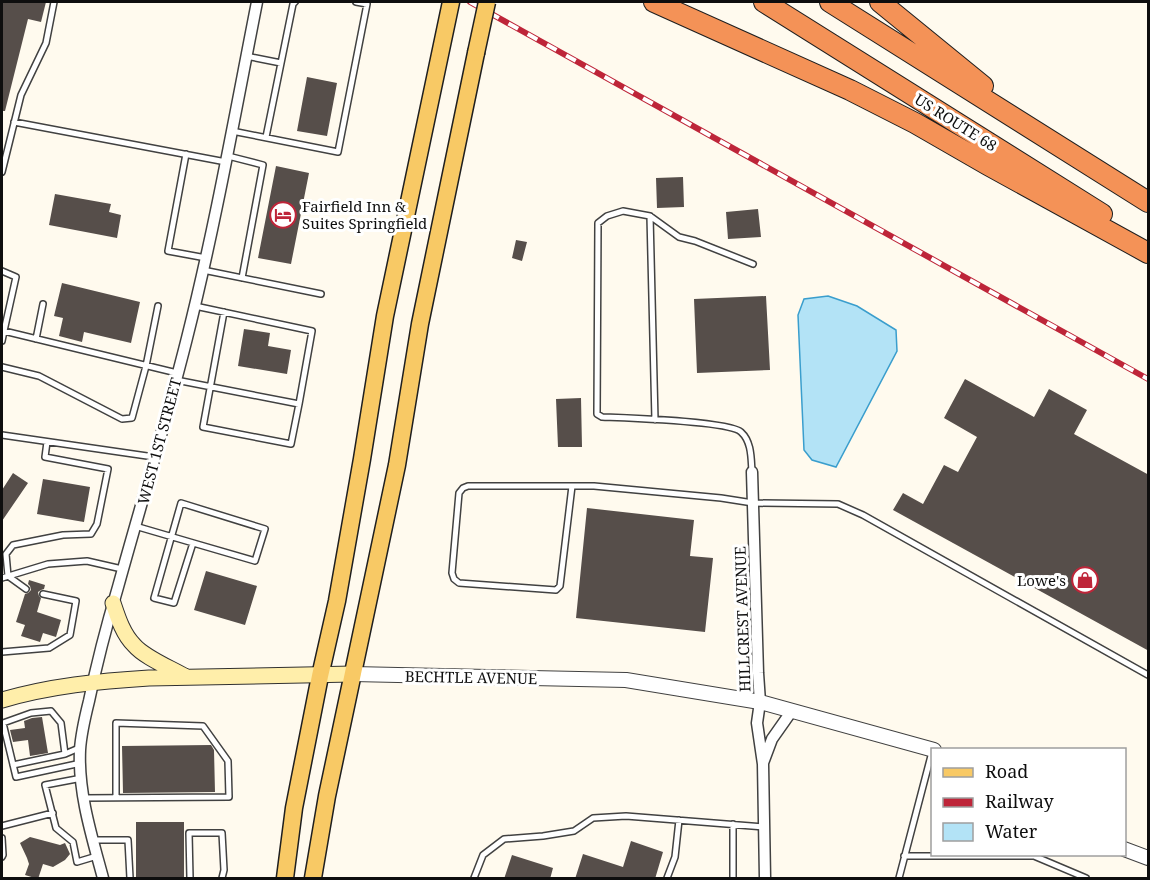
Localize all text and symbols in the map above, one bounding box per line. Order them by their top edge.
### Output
street label: US ROUTE 68 [911,89,1001,155]
place label: Fairfield Inn & Suites Springfield [302,196,427,233]
hotel icon: Fairfield Inn & Suites Springfield [268,200,298,230]
street label: WEST 1ST STREET [132,376,186,506]
street label: HILLCREST AVENUE [729,546,755,692]
shop icon: Lowe's [1070,565,1100,595]
place label: Lowe's [1017,570,1066,590]
street label: BECHTLE AVENUE [405,666,537,688]
legend [931,748,1126,856]
text: Road [985,759,1028,783]
text: Railway [985,789,1055,813]
text: Water [985,819,1038,843]

